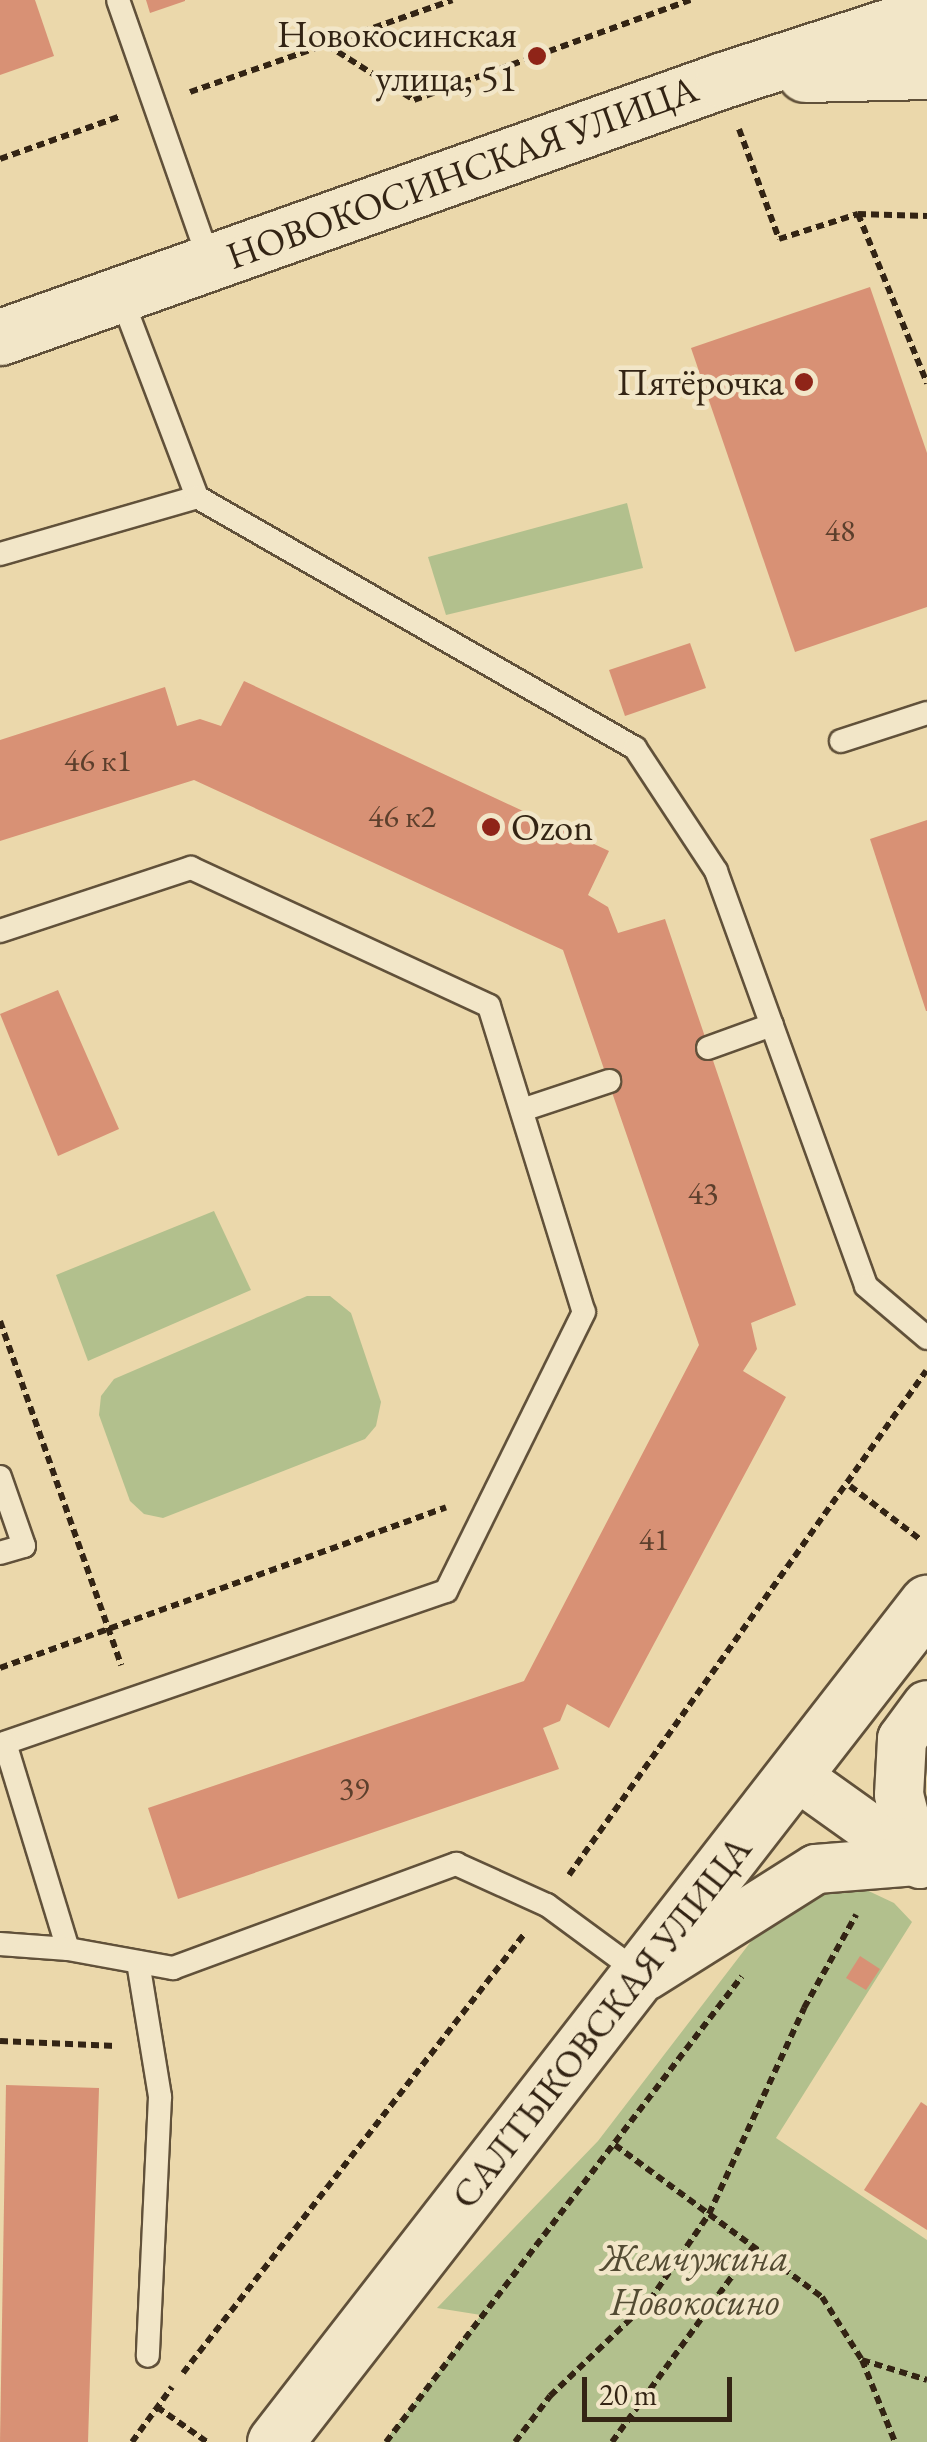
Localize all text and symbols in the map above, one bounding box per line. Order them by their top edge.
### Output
place label: Новокосинская улица, 51 [277,11,517,100]
marker: Новокосинская улица, 51 [526,45,548,67]
street label: НОВОКОСИНСКАЯ УЛИЦА [220,65,704,279]
place label: Пятёрочка [617,359,784,405]
marker: Пятёрочка [793,371,815,393]
house number: 48 [825,511,855,549]
house number: 46 к1 [64,741,132,779]
house number: 46 к2 [368,797,436,835]
place label: Ozon [511,804,593,850]
marker: Ozon [480,816,502,838]
house number: 43 [688,1174,718,1212]
house number: 41 [639,1520,669,1558]
house number: 39 [339,1769,369,1807]
street label: САЛТЫКОВСКАЯ УЛИЦА [441,1827,761,2217]
park label: Жемчужина Новокосино [601,2234,789,2324]
scale bar [587,2357,737,2419]
text: 20 m [599,2375,657,2414]

